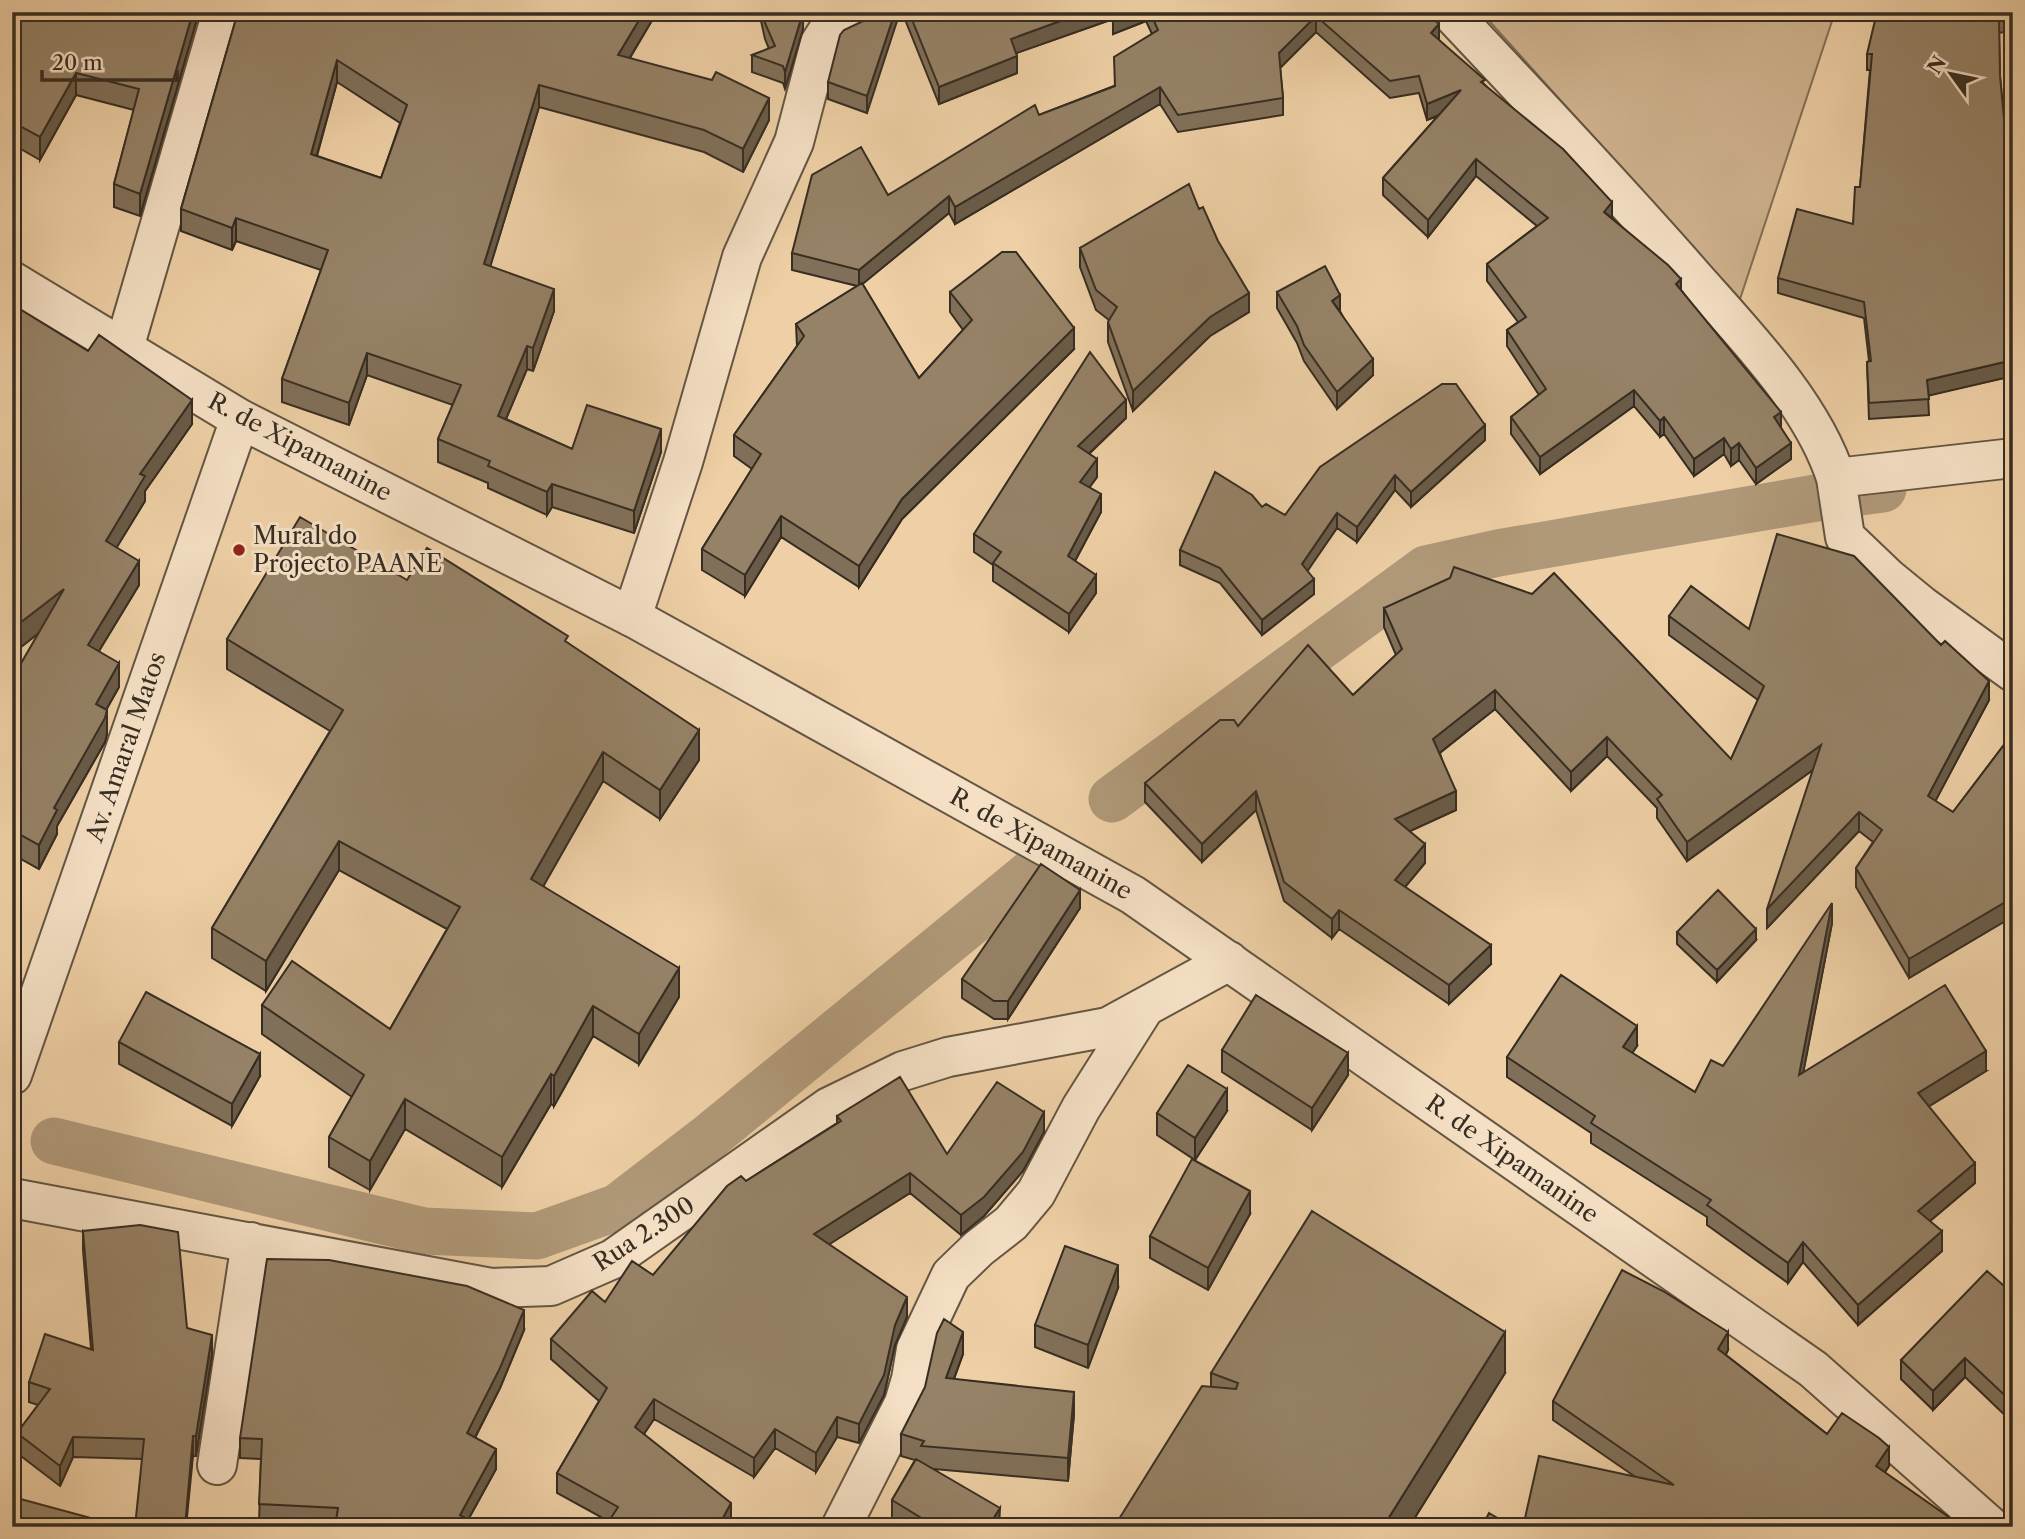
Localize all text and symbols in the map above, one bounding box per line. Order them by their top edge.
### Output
scale bar [42,38,177,82]
north arrow [1916,38,1986,108]
text: 20 m [52,50,103,75]
text: N [1923,52,1951,78]
street label: R. de Xipamanine [203,386,397,507]
place label: Mural do Projecto PAANE [253,521,442,578]
marker: Mural do Projecto PAANE [231,542,247,558]
street label: Av. Amaral Matos [79,648,172,847]
street label: R. de Xipamanine [945,781,1137,906]
street label: R. de Xipamanine [1420,1088,1604,1229]
street label: Rua 2.300 [588,1190,700,1277]

